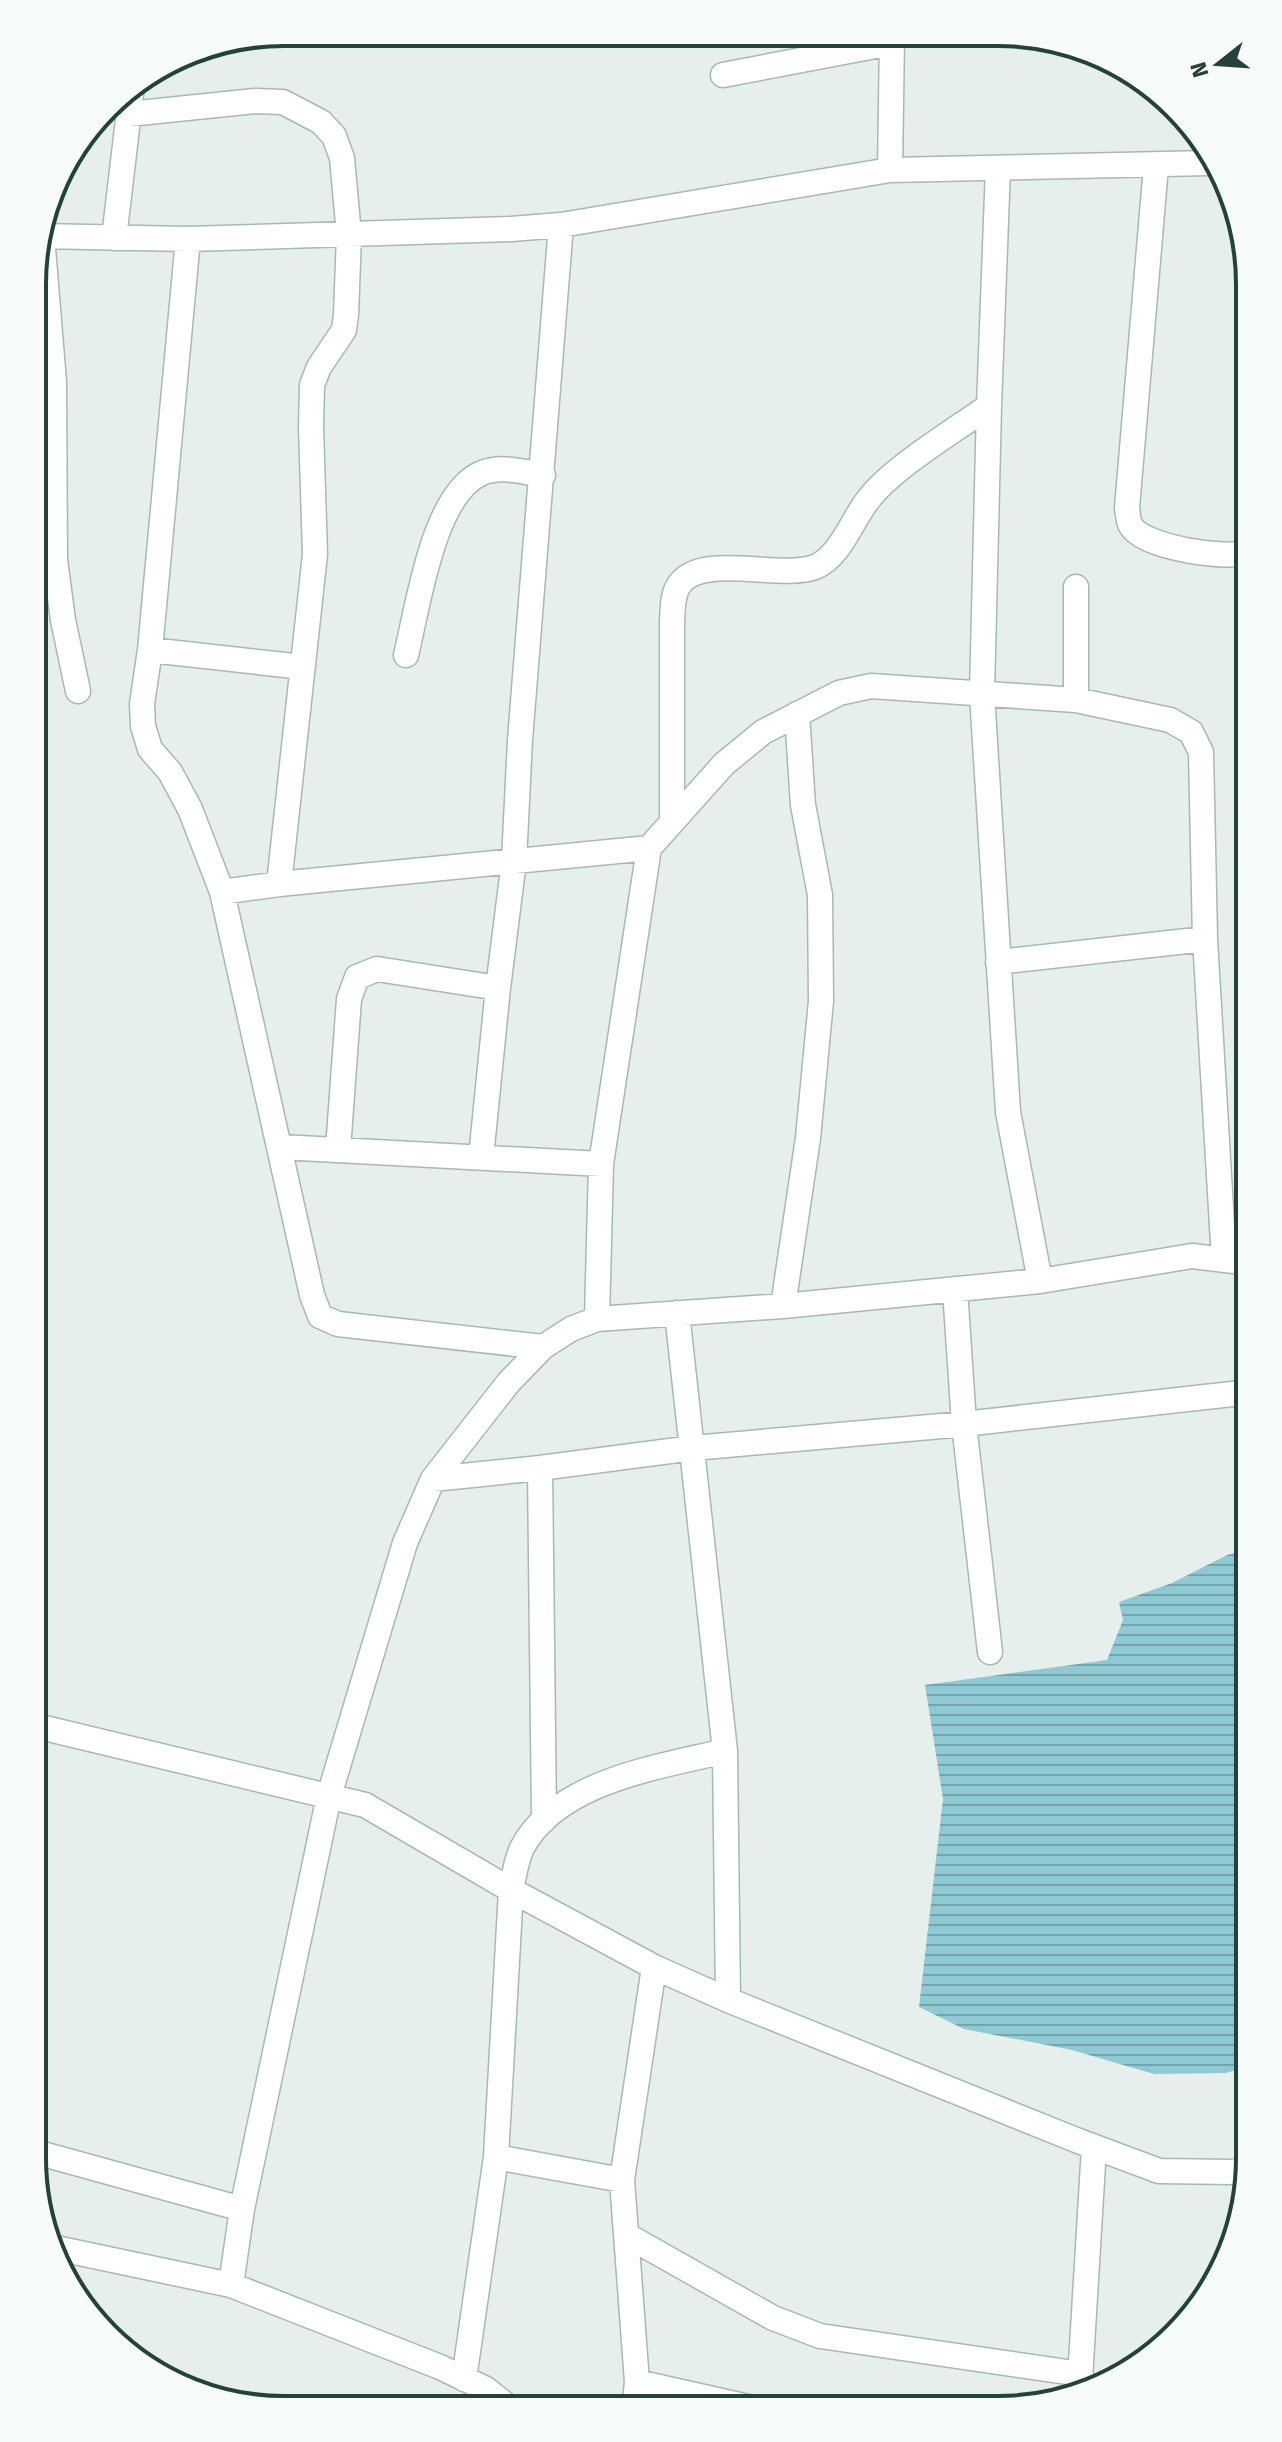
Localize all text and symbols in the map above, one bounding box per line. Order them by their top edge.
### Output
north arrow [1178,24,1258,104]
text: N [1184,59,1214,81]

